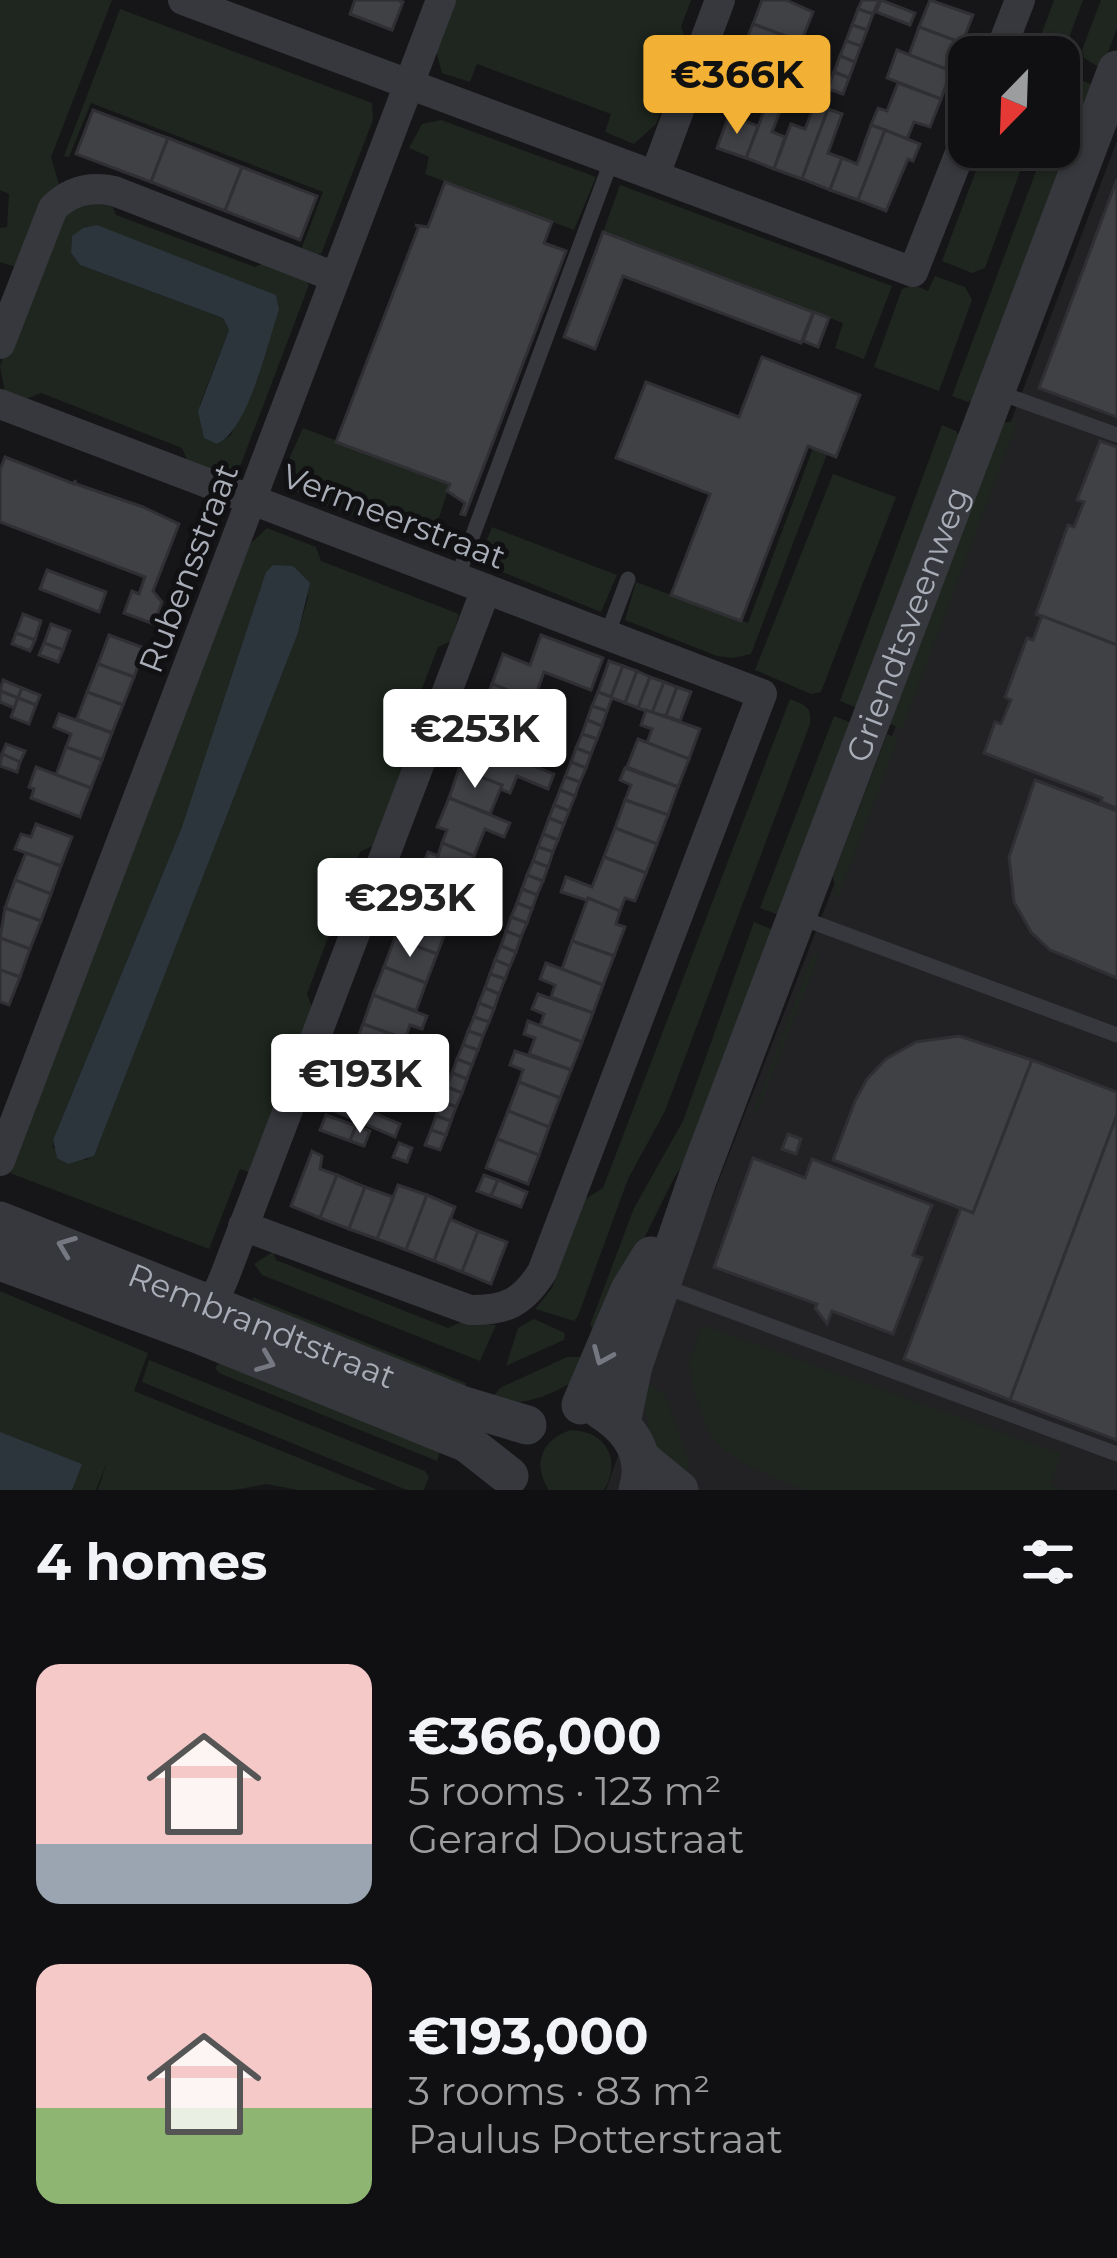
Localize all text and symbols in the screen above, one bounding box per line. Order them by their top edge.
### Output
pin: €366K [653,35,821,137]
north arrow [948,36,1080,168]
map controls [948,36,1080,168]
text: €366K [670,50,804,98]
street label: Vermeerstraat [277,455,511,577]
street label: Rubensstraat [130,458,246,678]
street label: Griendtsveenweg [837,481,977,768]
pin: €253K [391,689,559,791]
text: €253K [410,704,540,752]
pin: €293K [326,858,494,960]
text: €293K [345,873,475,921]
pin: €193K [276,1034,444,1136]
text: €193K [298,1049,422,1097]
one-way arrow [56,1236,77,1261]
street label: Rembrandtstraat [123,1254,401,1397]
one-way arrow [592,1344,616,1365]
one-way arrow [255,1348,276,1372]
icon: filters [1015,1529,1081,1595]
text: 4 homes [36,1531,267,1593]
text: €366,000 [408,1705,662,1767]
icon: home [132,1712,276,1856]
text: 5 rooms · 123 m² [408,1767,722,1815]
text: Gerard Doustraat [408,1815,744,1863]
text: €193,000 [408,2005,649,2067]
icon: home [132,2012,276,2156]
text: 3 rooms · 83 m² [408,2067,710,2115]
text: Paulus Potterstraat [408,2115,783,2163]

